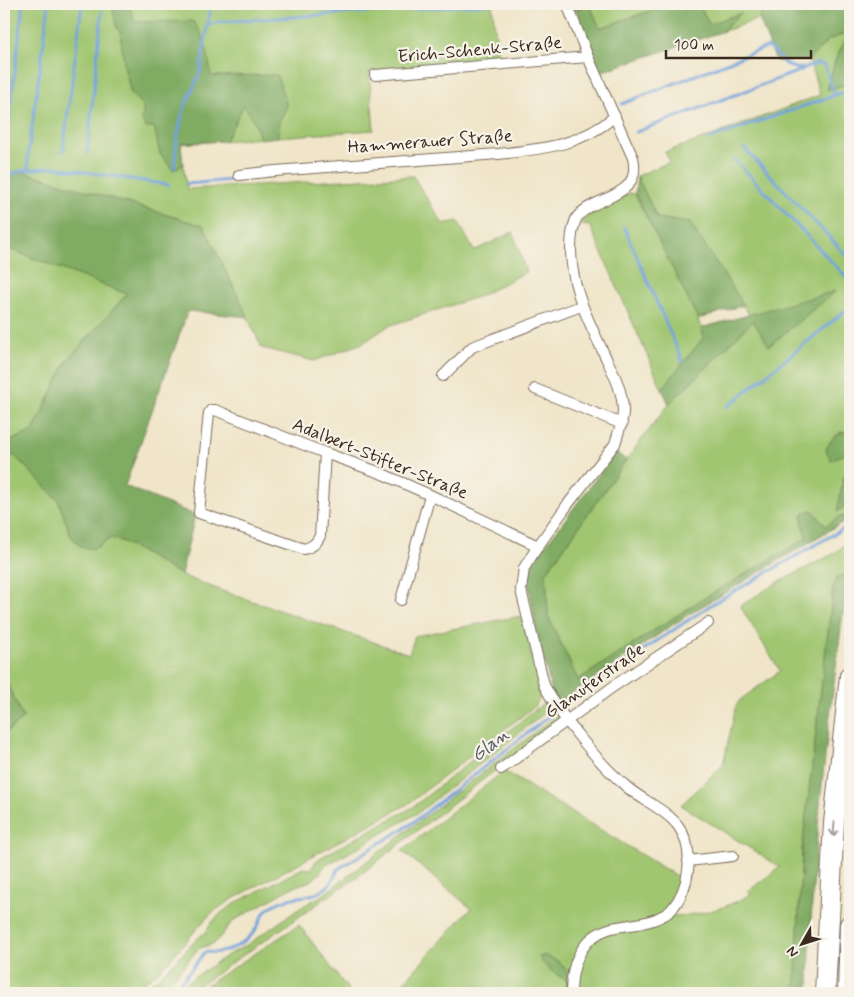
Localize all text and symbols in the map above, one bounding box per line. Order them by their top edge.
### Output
scale bar [666,28,812,60]
street label: Erich-Schenk-Straße [397,31,563,69]
text: 100 m [674,36,714,56]
street label: Hammerauer Straße [347,124,513,160]
street label: Adalbert-Stifter-Straße [289,413,472,505]
street label: Glanuferstraße [540,637,650,724]
water label: Glan [466,722,514,768]
one-way arrow [829,821,839,837]
north arrow [776,920,826,970]
text: N [783,942,803,961]

